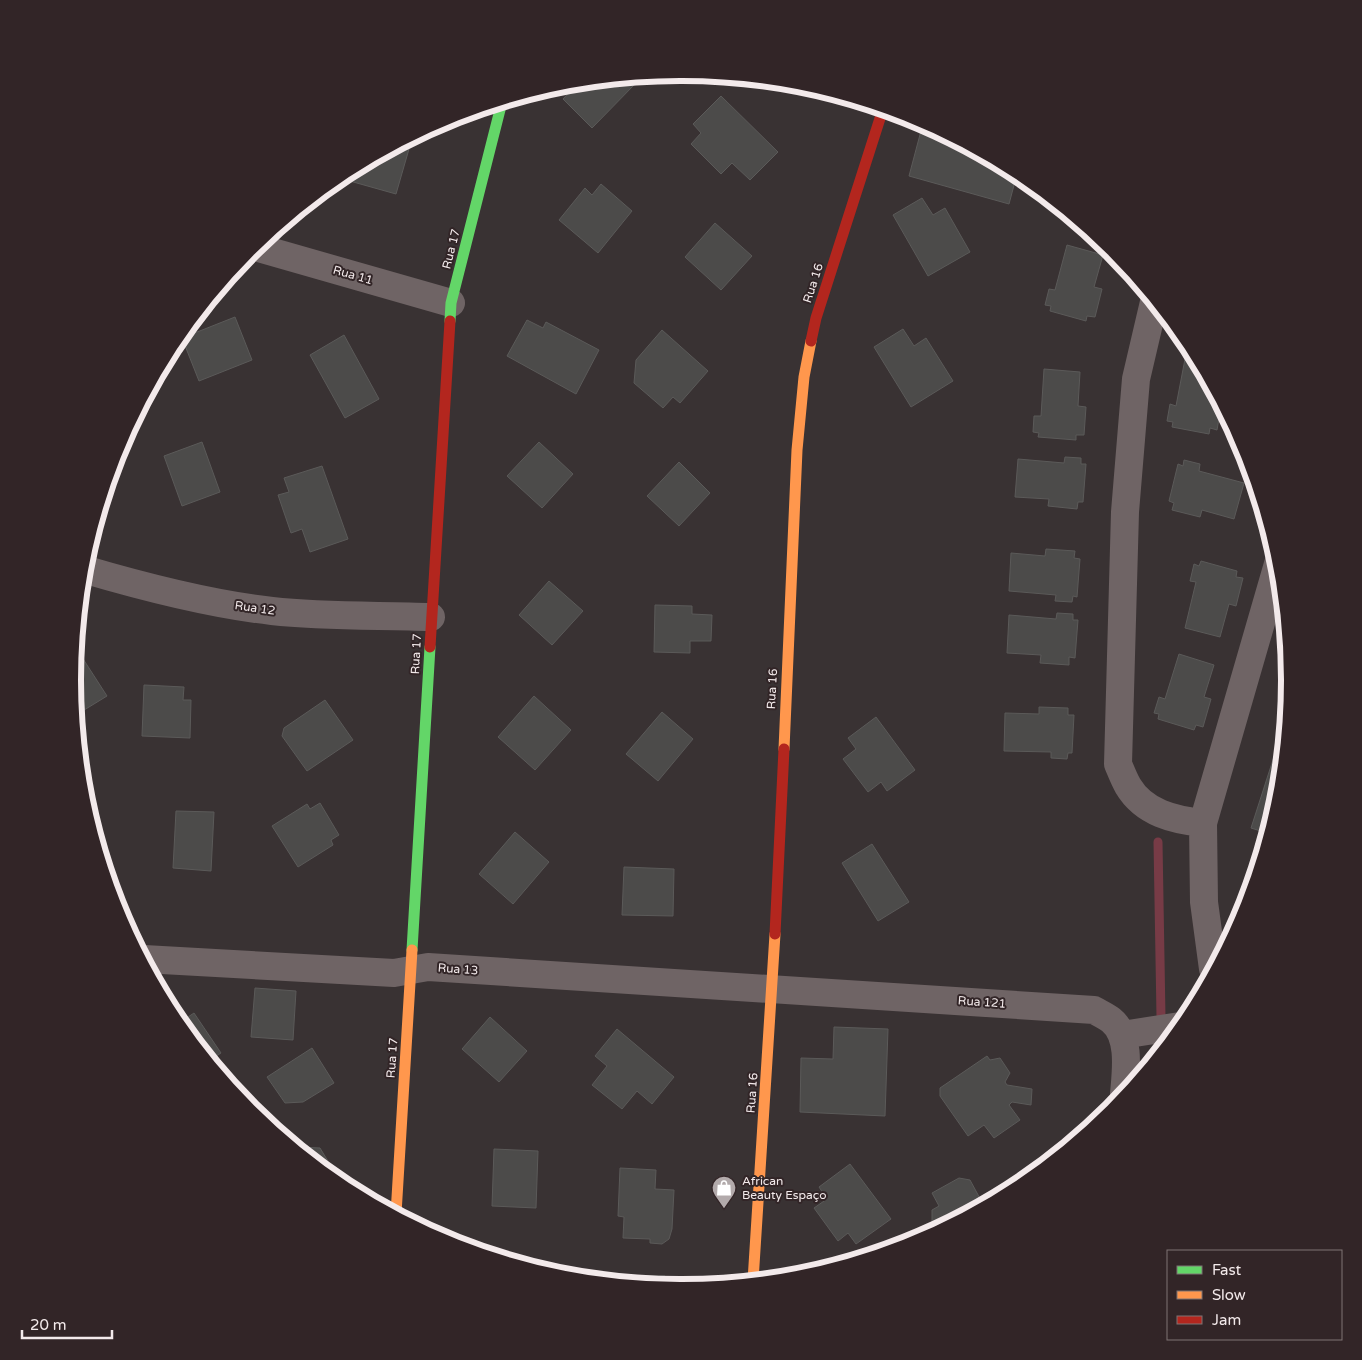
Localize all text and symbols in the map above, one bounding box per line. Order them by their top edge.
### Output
street label: Rua 17 [439,228,463,270]
street label: Rua 16 [800,261,826,305]
street label: Rua 11 [331,263,375,287]
street label: Rua 12 [234,598,276,618]
street label: Rua 17 [408,633,424,675]
street label: Rua 16 [764,668,780,710]
street label: Rua 13 [437,961,479,977]
street label: Rua 121 [957,993,1007,1011]
street label: Rua 17 [384,1037,400,1079]
street label: Rua 16 [744,1072,760,1114]
place label: African Beauty Espaço [742,1174,826,1202]
shop icon: African Beauty Espaço [711,1175,737,1209]
legend [1167,1250,1342,1340]
text: Fast [1212,1261,1242,1279]
text: Slow [1212,1286,1246,1304]
scale bar [22,1308,112,1340]
text: Jam [1212,1311,1241,1329]
text: 20 m [30,1316,67,1334]

